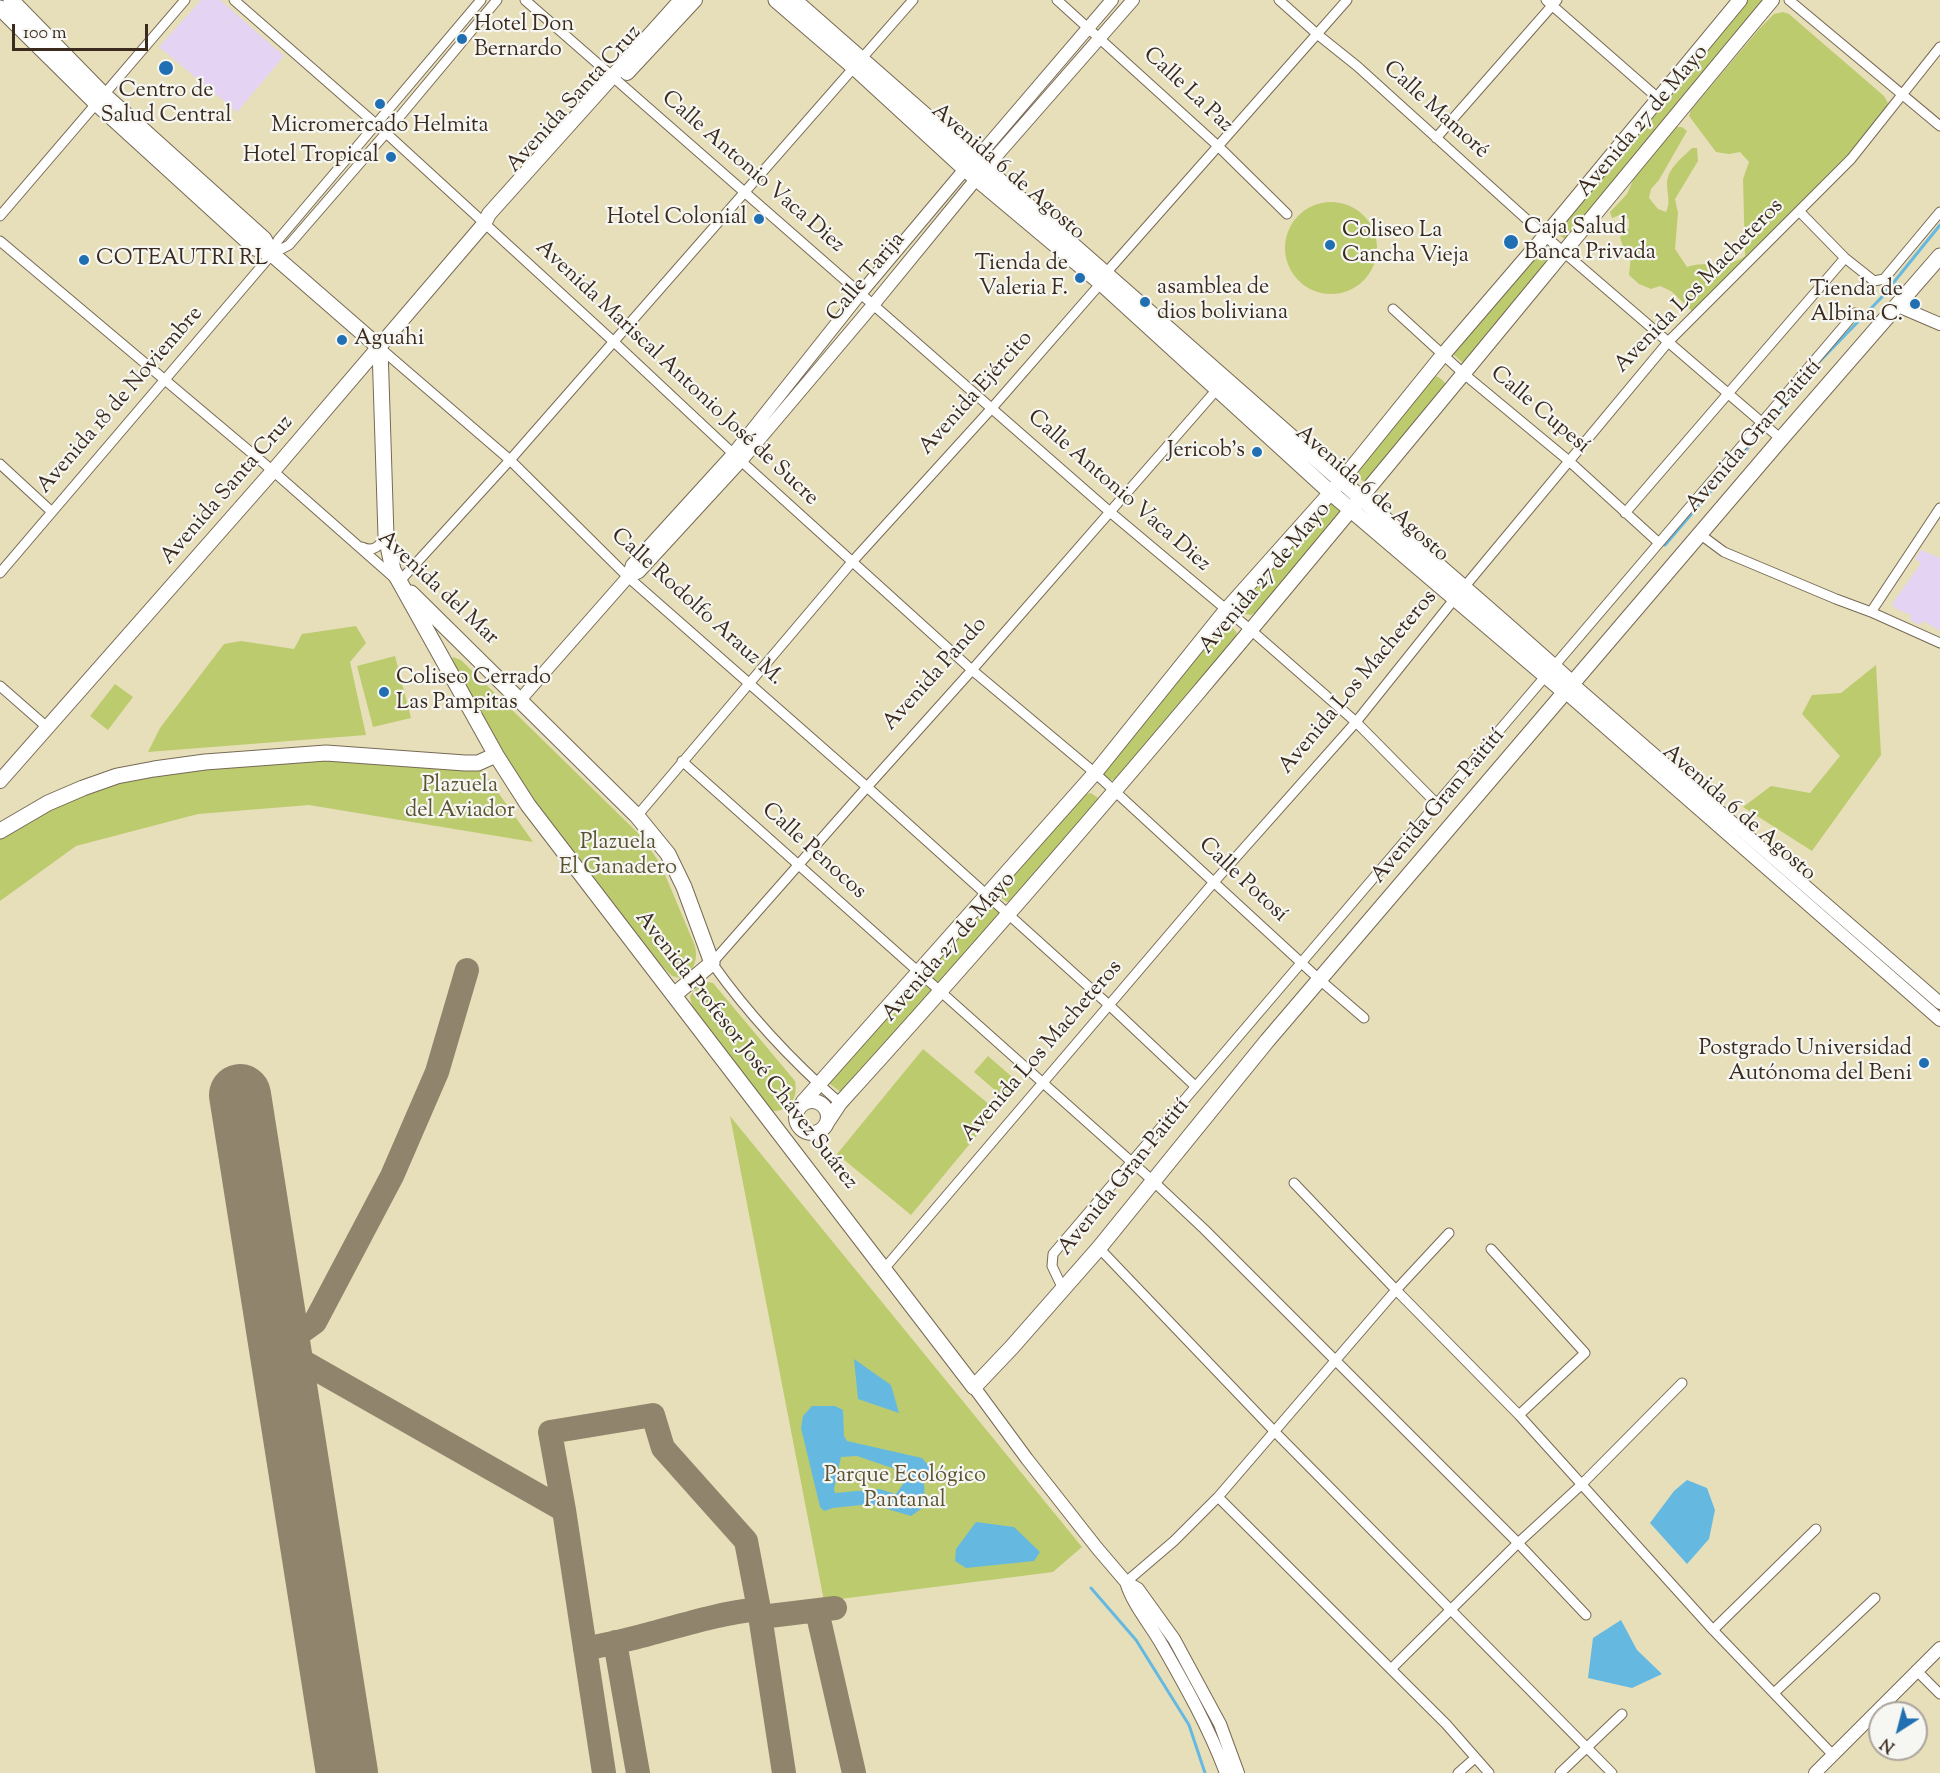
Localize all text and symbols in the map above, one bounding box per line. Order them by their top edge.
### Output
scale bar [15,12,152,50]
place label: Hotel Don Bernardo [474,13,574,64]
text: 100 m [23,21,67,47]
street label: Avenida Santa Cruz [502,21,648,179]
marker: Hotel Don Bernardo [455,32,469,46]
street label: Avenida 27 de Mayo [1573,41,1715,203]
street label: Calle La Paz [1137,43,1237,139]
street label: Calle Mamoré [1377,57,1493,165]
marker: Centro de Salud Central [157,59,175,77]
place label: Centro de Salud Central [100,79,232,130]
street label: Calle Antonio Vaca Diez [655,86,849,260]
marker: Micromercado Helmita [373,97,387,111]
street label: Avenida 6 de Agosto [925,99,1089,247]
place label: Micromercado Helmita [271,114,489,140]
place label: Hotel Tropical [243,144,379,170]
marker: Hotel Tropical [384,150,398,164]
street label: Avenida Los Macheteros [1610,194,1790,380]
place label: Hotel Colonial [607,206,747,232]
marker: Hotel Colonial [752,212,766,226]
place label: Caja Salud Banca Privada [1524,216,1656,268]
place label: Coliseo La Cancha Vieja [1342,219,1469,270]
street label: Calle Tarija [822,228,912,328]
marker: Caja Salud Banca Privada [1502,233,1520,251]
street label: Avenida Mariscal Antonio José de Sucre [529,236,823,512]
marker: Coliseo La Cancha Vieja [1323,238,1337,252]
place label: COTEAUTRI RL [96,247,268,273]
place label: Tienda de Valeria F. [975,252,1068,304]
marker: COTEAUTRI RL [77,253,91,267]
marker: Tienda de Valeria F. [1073,271,1087,285]
place label: asamblea de dios boliviana [1157,276,1288,328]
place label: Tienda de Albina C. [1810,278,1903,330]
marker: asamblea de dios boliviana [1138,295,1152,309]
marker: Tienda de Albina C. [1908,297,1922,311]
street label: Avenida 18 de Noviembre [32,302,210,500]
place label: Aguahi [354,327,424,353]
street label: Avenida Ejército [914,327,1040,461]
marker: Aguahi [335,333,349,347]
street label: Avenida Gran Paitití [1681,355,1829,519]
street label: Calle Cupesí [1484,362,1594,460]
street label: Calle Antonio Vaca Diez [1021,405,1215,579]
street label: Avenida Santa Cruz [156,411,300,571]
street label: Avenida 6 de Agosto [1289,421,1453,569]
place label: Jericob's [1167,439,1245,465]
marker: Jericob's [1250,445,1264,459]
street label: Avenida 27 de Mayo [1195,498,1337,660]
street label: Calle Rodolfo Arauz M. [604,524,788,692]
street label: Avenida del Mar [371,526,503,652]
street label: Avenida Los Macheteros [1274,586,1444,780]
street label: Avenida Pando [878,613,994,737]
place label: Coliseo Cerrado Las Pampitas [396,666,551,718]
marker: Coliseo Cerrado Las Pampitas [377,685,391,699]
street label: Avenida Gran Paitití [1367,724,1511,890]
street label: Avenida 6 de Agosto [1656,740,1820,888]
park label: Plazuela del Aviador [405,774,515,825]
street label: Calle Penocos [755,798,871,906]
park label: Plazuela El Ganadero [559,831,677,882]
street label: Calle Potosí [1192,833,1292,929]
street label: Avenida 27 de Mayo [878,868,1022,1028]
street label: Avenida Profesor José Chávez Suárez [628,906,862,1196]
street label: Avenida Los Macheteros [957,956,1129,1148]
place label: Postgrado Universidad Autónoma del Beni [1699,1037,1912,1088]
marker: Postgrado Universidad Autónoma del Beni [1917,1056,1931,1070]
street label: Avenida Gran Paitití [1054,1094,1196,1262]
park label: Parque Ecológico Pantanal [824,1464,986,1516]
north arrow [1868,1701,1928,1761]
text: N [1876,1731,1900,1757]

